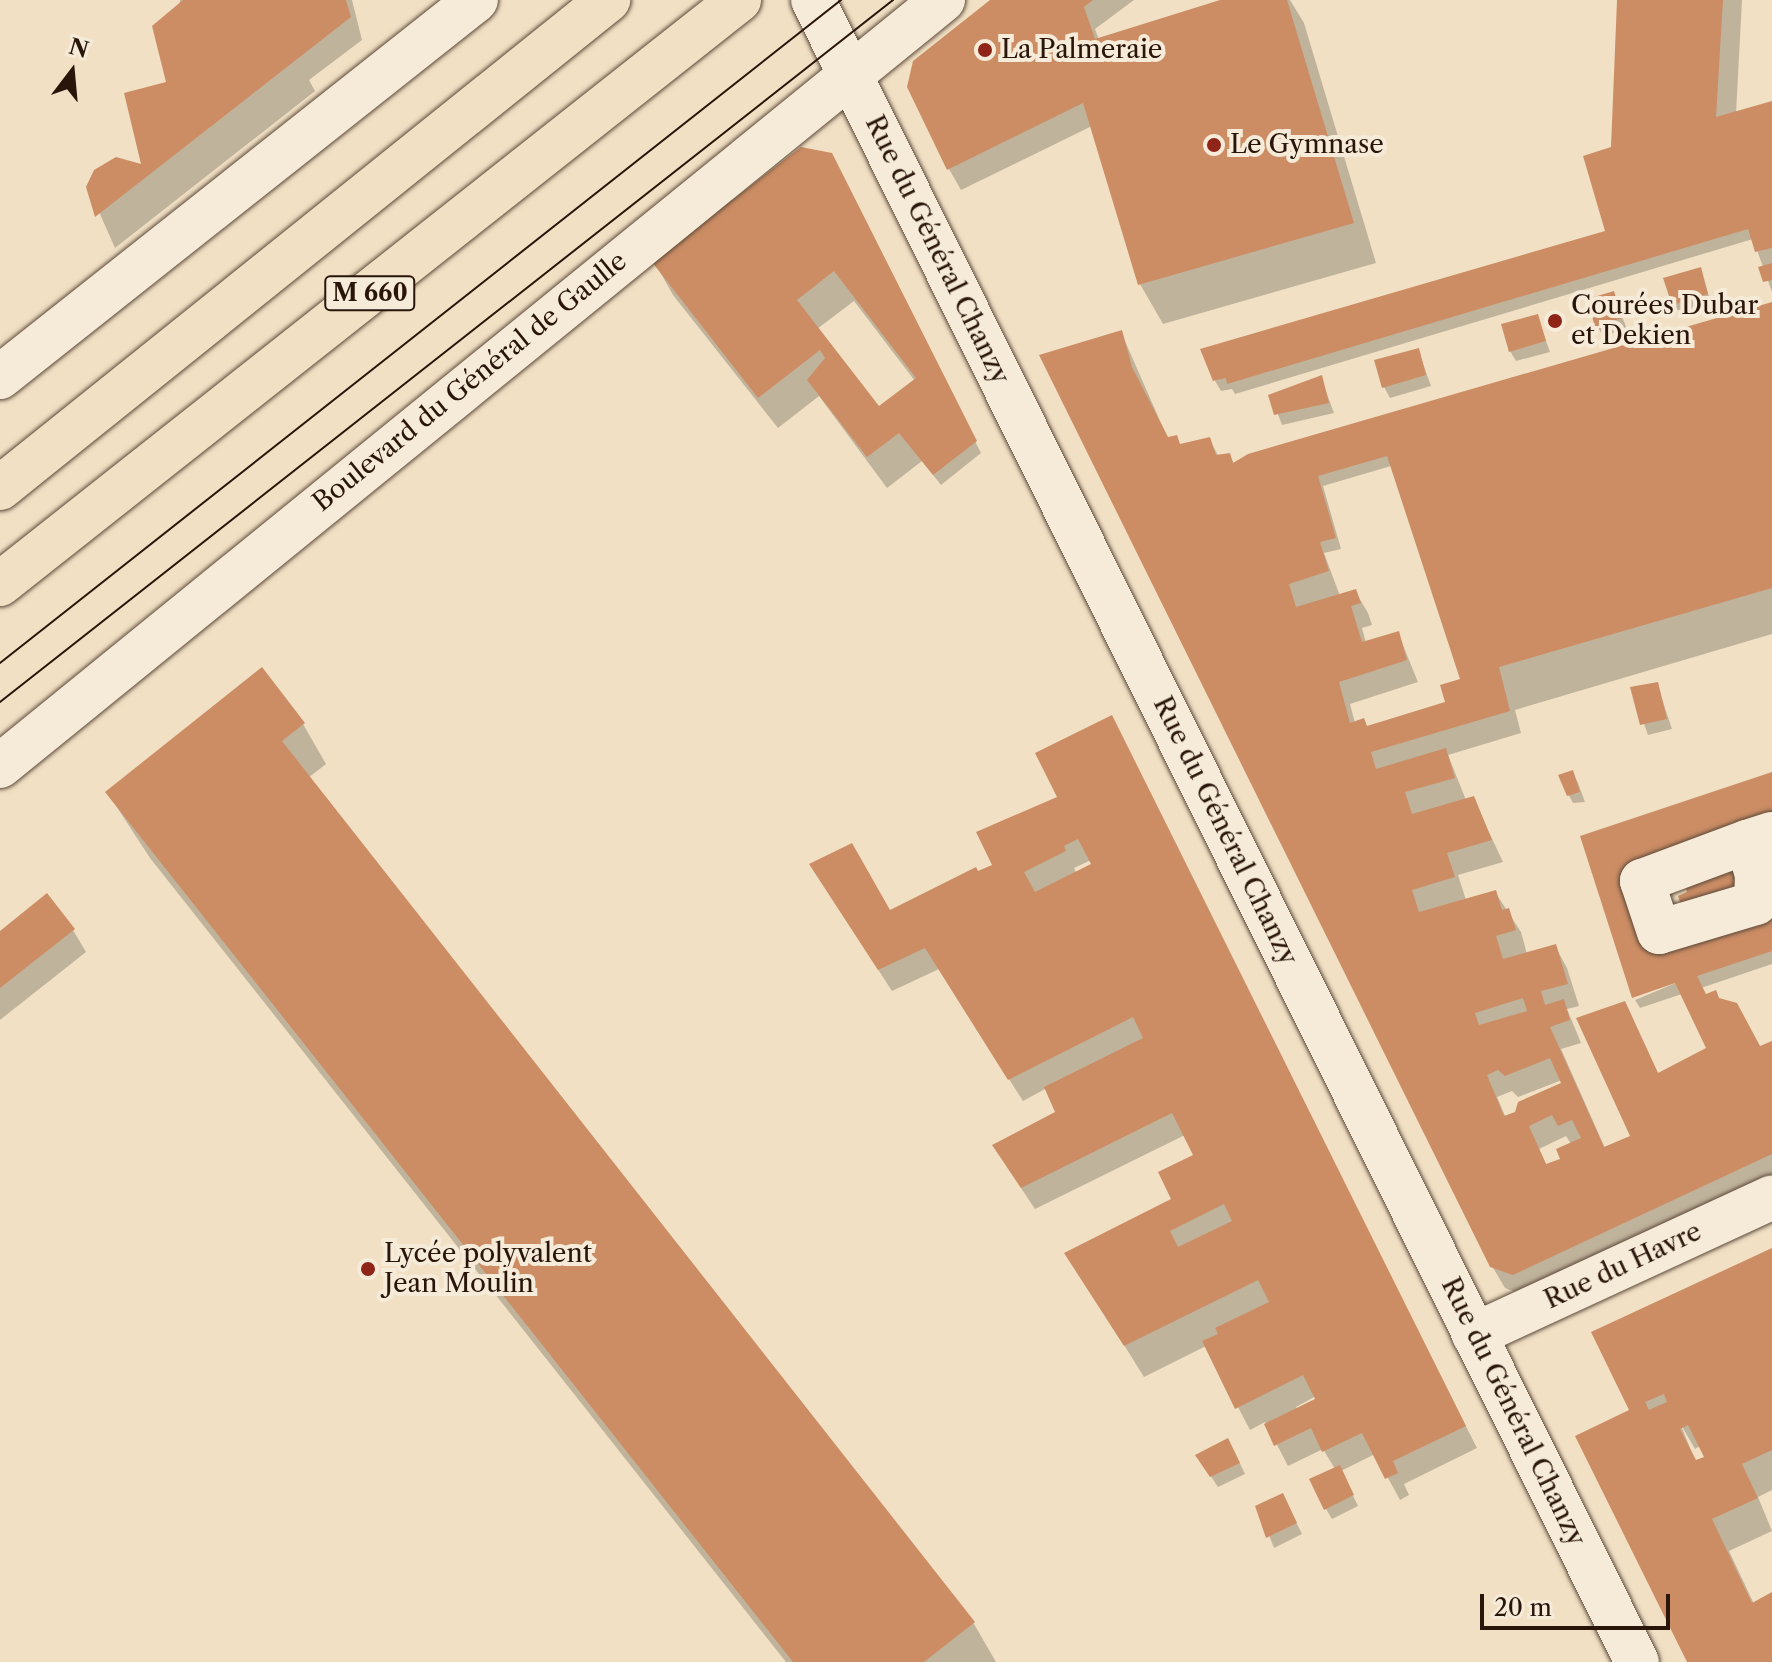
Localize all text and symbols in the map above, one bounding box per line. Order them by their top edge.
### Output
north arrow [32,32,112,112]
text: N [66,33,92,64]
place label: La Palmeraie [1001,34,1163,66]
marker: La Palmeraie [976,41,994,59]
street label: Rue du Général Chanzy [858,111,1016,389]
place label: Le Gymnase [1230,129,1384,161]
marker: Le Gymnase [1205,136,1223,154]
street label: Boulevard du Général de Gaulle [307,246,633,518]
road number: M 660 [324,273,416,313]
place label: Courées Dubar et Dekien [1571,290,1758,352]
marker: Courées Dubar et Dekien [1546,312,1564,330]
street label: Rue du Général Chanzy [1146,692,1304,970]
street label: Rue du Havre [1540,1216,1706,1316]
place label: Lycée polyvalent Jean Moulin [384,1238,592,1300]
marker: Lycée polyvalent Jean Moulin [359,1260,377,1278]
street label: Rue du Général Chanzy [1434,1273,1592,1551]
scale bar [1484,1578,1674,1628]
text: 20 m [1494,1593,1552,1622]

